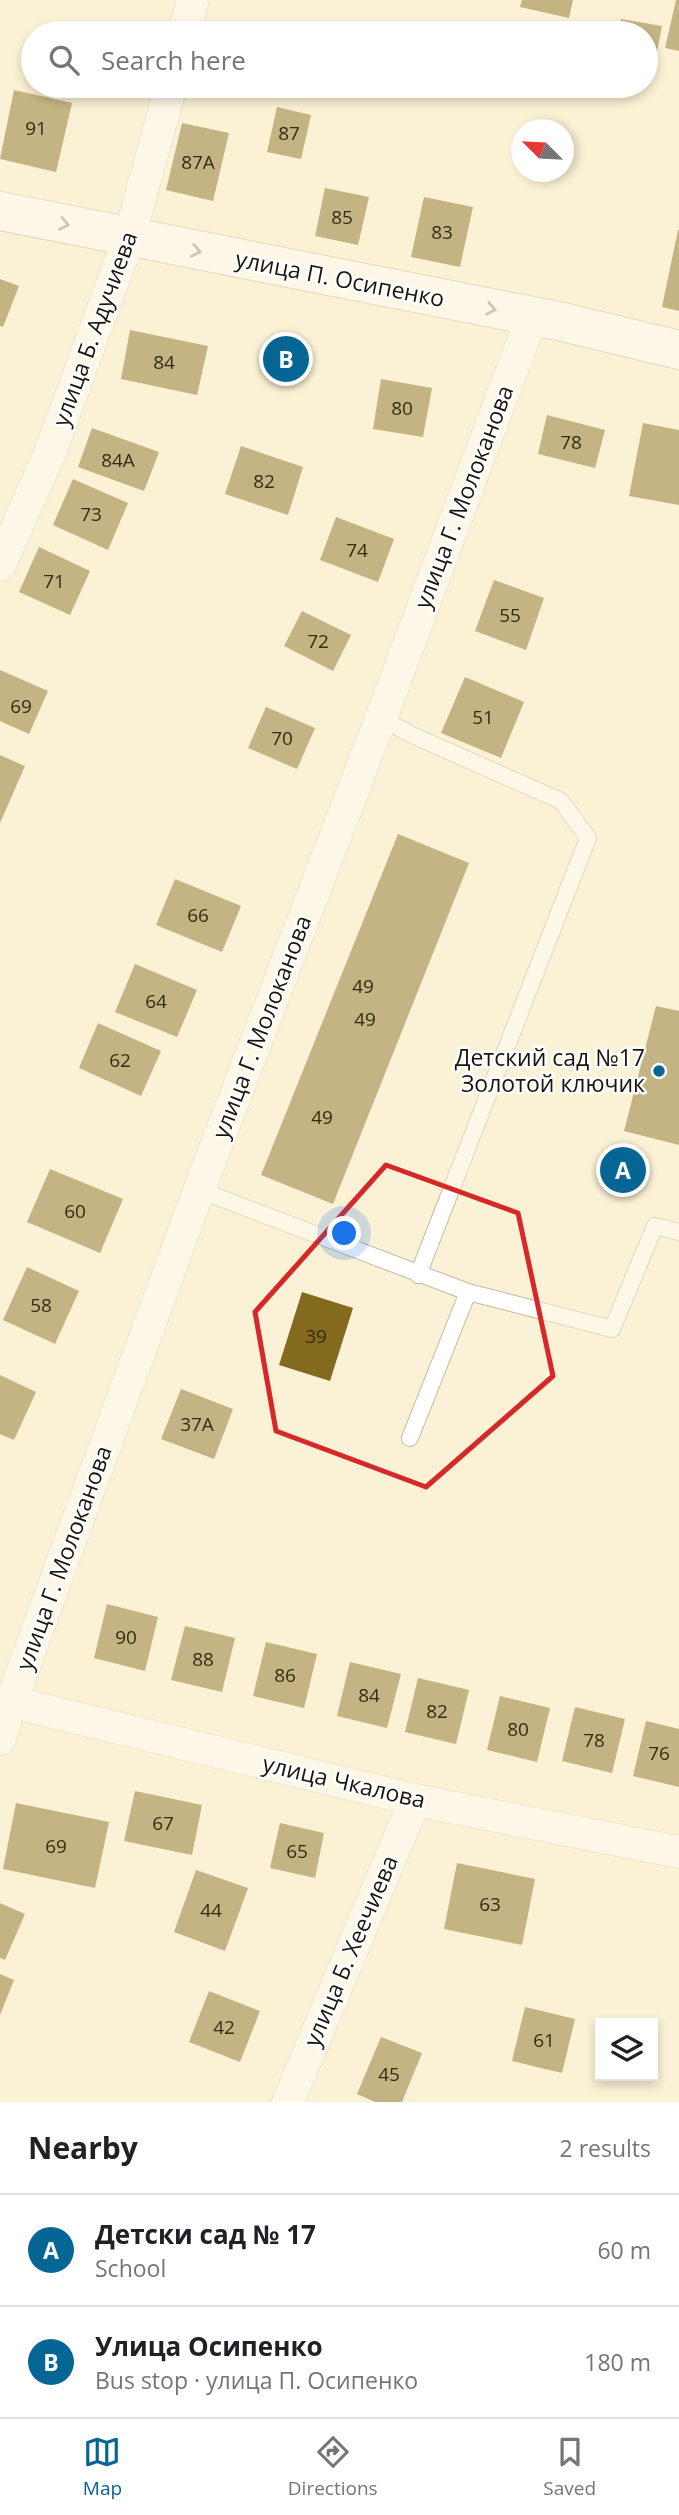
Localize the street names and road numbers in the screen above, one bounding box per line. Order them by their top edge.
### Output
street label: улица Б. Адучиева [44,227,144,431]
street label: улица П. Осипенко [233,242,447,314]
street label: улица Г. Молоканова [406,380,520,613]
street label: улица Г. Молоканова [204,910,318,1143]
street label: улица Г. Молоканова [7,1441,119,1674]
street label: улица Чкалова [260,1747,429,1815]
street label: улица Б. Хеечиева [295,1850,405,2051]

